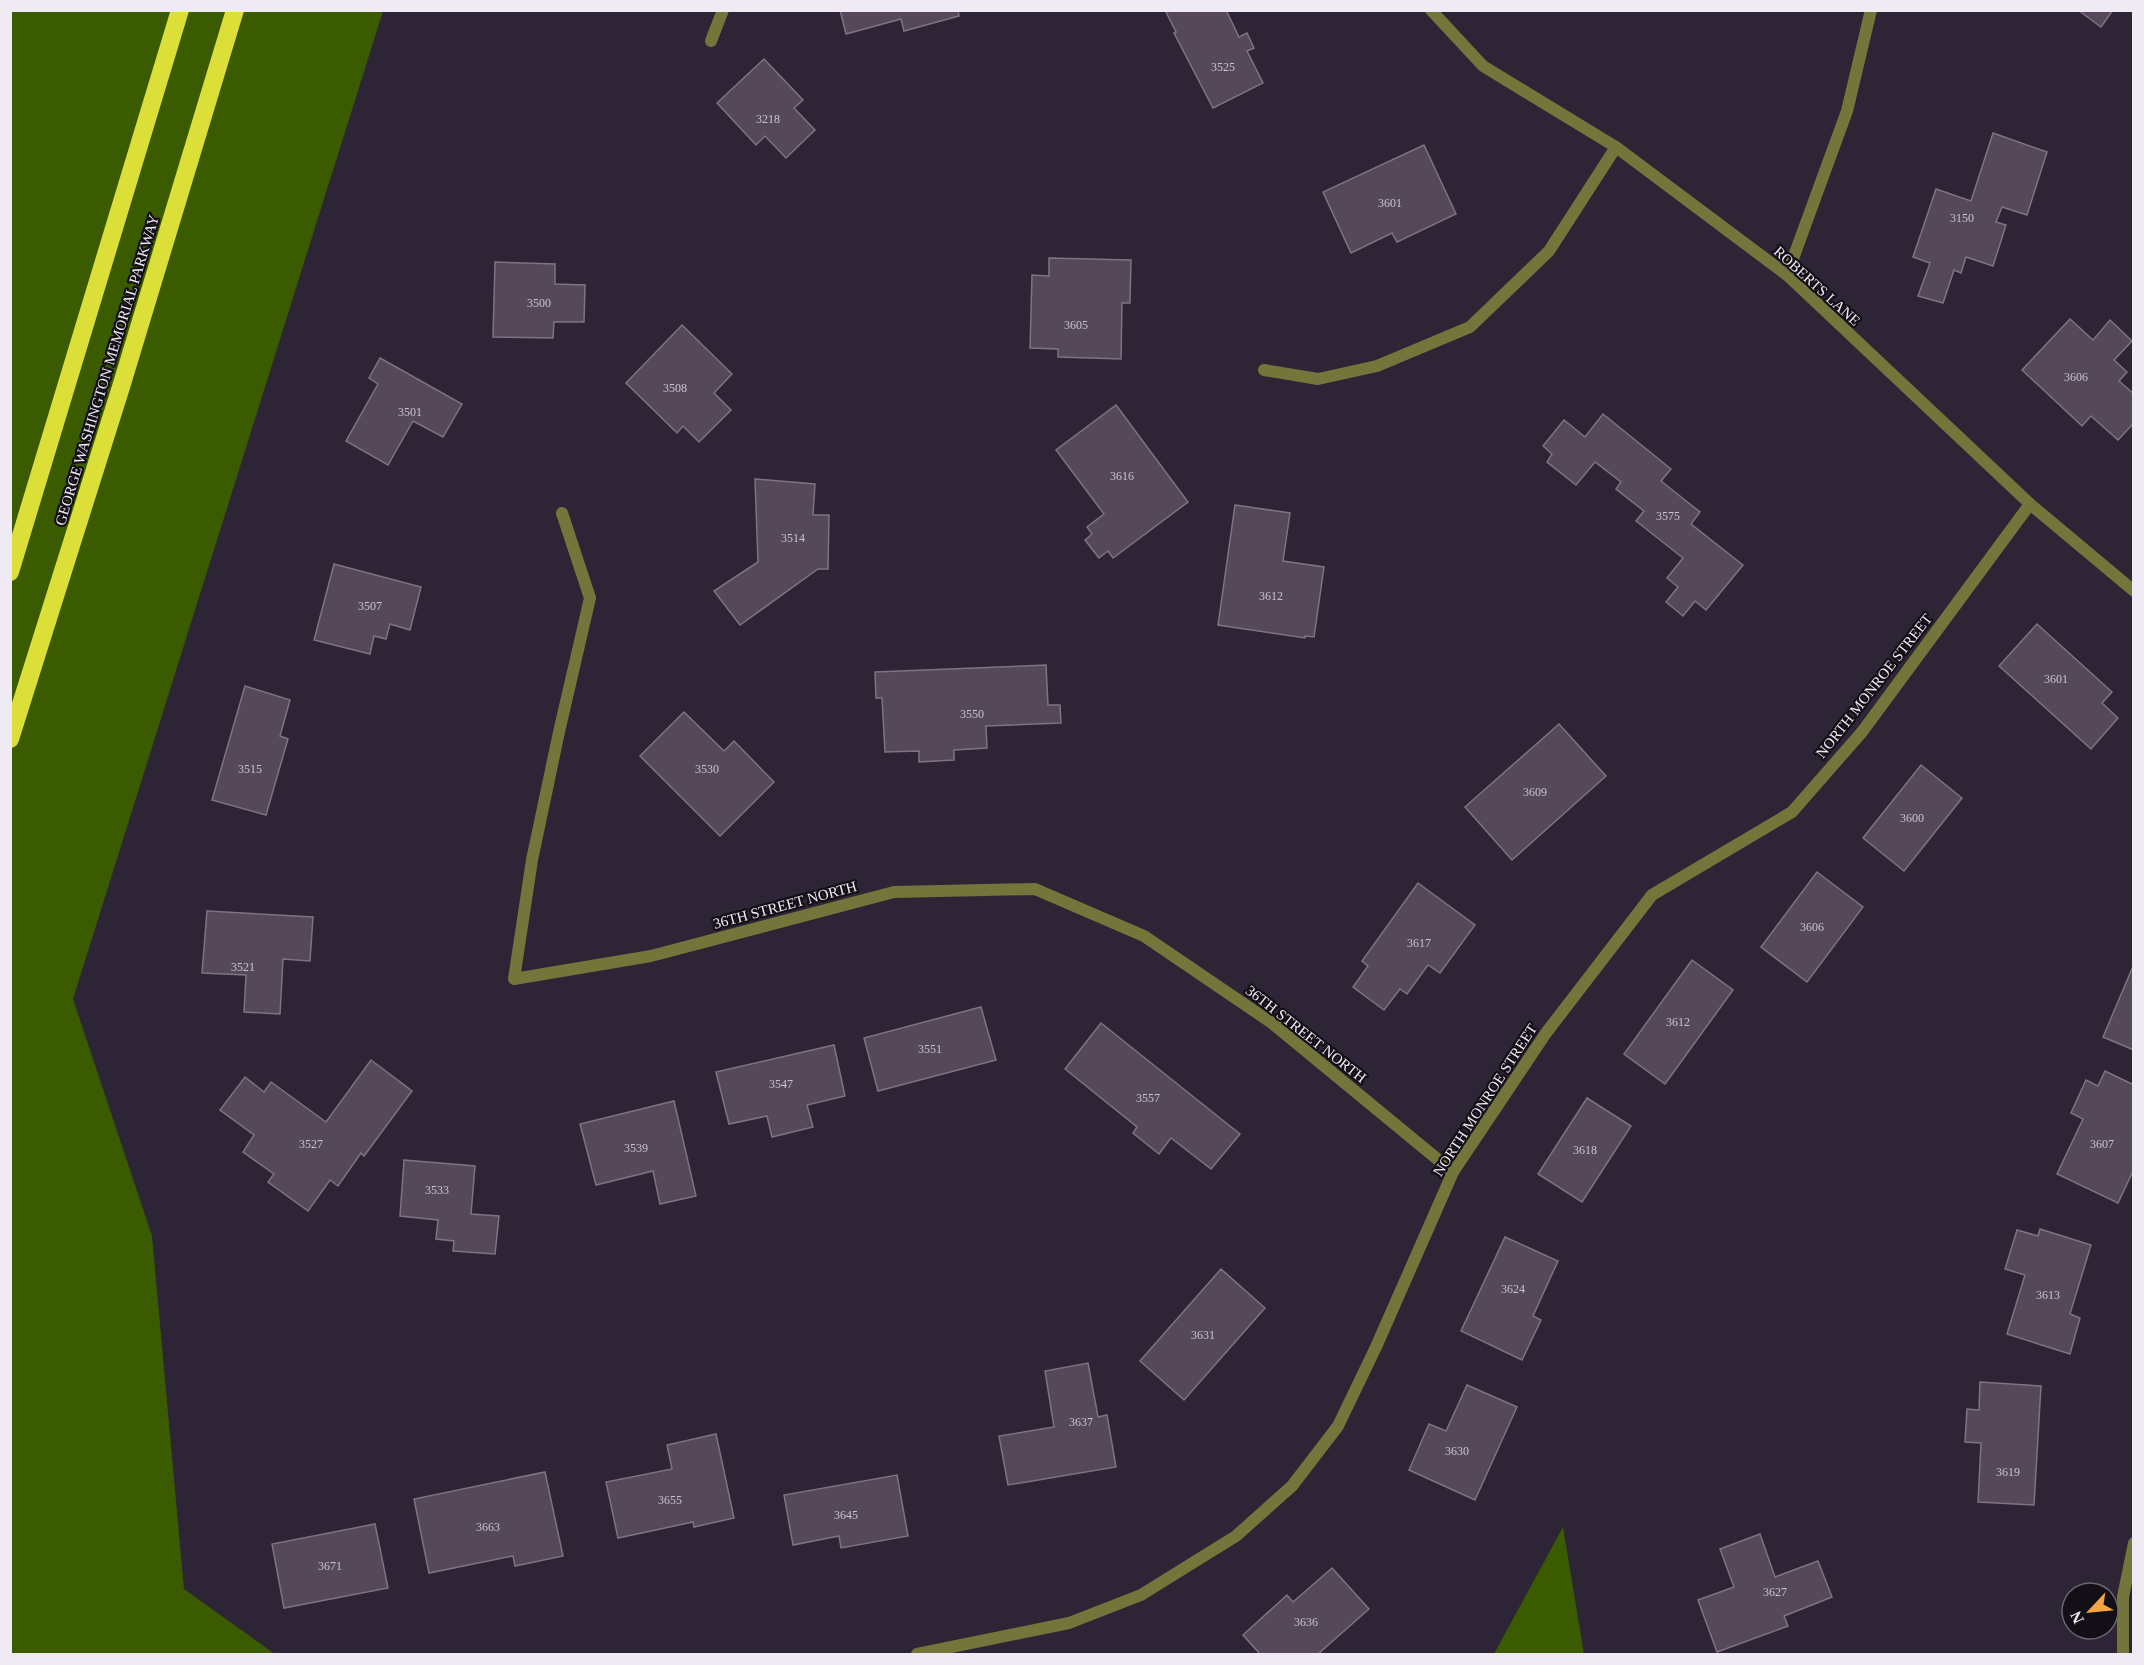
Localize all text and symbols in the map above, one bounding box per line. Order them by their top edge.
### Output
house number: 3525 [1211,60,1235,74]
house number: 3218 [756,112,780,126]
house number: 3601 [1378,196,1402,210]
house number: 3150 [1950,211,1974,225]
street label: GEORGE WASHINGTON MEMORIAL PARKWAY [52,213,162,527]
street label: ROBERTS LANE [1771,243,1863,329]
house number: 3500 [527,296,551,310]
house number: 3605 [1064,318,1088,332]
house number: 3606 [2064,370,2088,384]
house number: 3508 [663,381,687,395]
house number: 3501 [398,405,422,419]
house number: 3616 [1110,469,1134,483]
house number: 3575 [1656,509,1680,523]
house number: 3514 [781,531,805,545]
house number: 3612 [1259,589,1283,603]
house number: 3507 [358,599,382,613]
street label: NORTH MONROE STREET [1813,611,1935,761]
house number: 3601 [2044,672,2068,686]
house number: 3550 [960,707,984,721]
house number: 3515 [238,762,262,776]
house number: 3530 [695,762,719,776]
house number: 3609 [1523,785,1547,799]
house number: 3600 [1900,811,1924,825]
street label: 36TH STREET NORTH [711,878,859,932]
house number: 3606 [1800,920,1824,934]
house number: 3617 [1407,936,1431,950]
house number: 3521 [231,960,255,974]
street label: 36TH STREET NORTH [1243,982,1369,1086]
house number: 3612 [1666,1015,1690,1029]
street label: NORTH MONROE STREET [1430,1021,1540,1179]
house number: 3551 [918,1042,942,1056]
house number: 3547 [769,1077,793,1091]
house number: 3557 [1136,1091,1160,1105]
house number: 3527 [299,1137,323,1151]
house number: 3607 [2090,1137,2114,1151]
house number: 3539 [624,1141,648,1155]
house number: 3618 [1573,1143,1597,1157]
house number: 3533 [425,1183,449,1197]
house number: 3624 [1501,1282,1525,1296]
house number: 3613 [2036,1288,2060,1302]
house number: 3631 [1191,1328,1215,1342]
house number: 3637 [1069,1415,1093,1429]
house number: 3630 [1445,1444,1469,1458]
house number: 3619 [1996,1465,2020,1479]
house number: 3655 [658,1493,682,1507]
house number: 3645 [834,1508,858,1522]
house number: 3663 [476,1520,500,1534]
house number: 3671 [318,1559,342,1573]
north arrow [2060,1581,2120,1641]
house number: 3627 [1763,1585,1787,1599]
text: N [2067,1608,2087,1626]
house number: 3636 [1294,1615,1318,1629]

